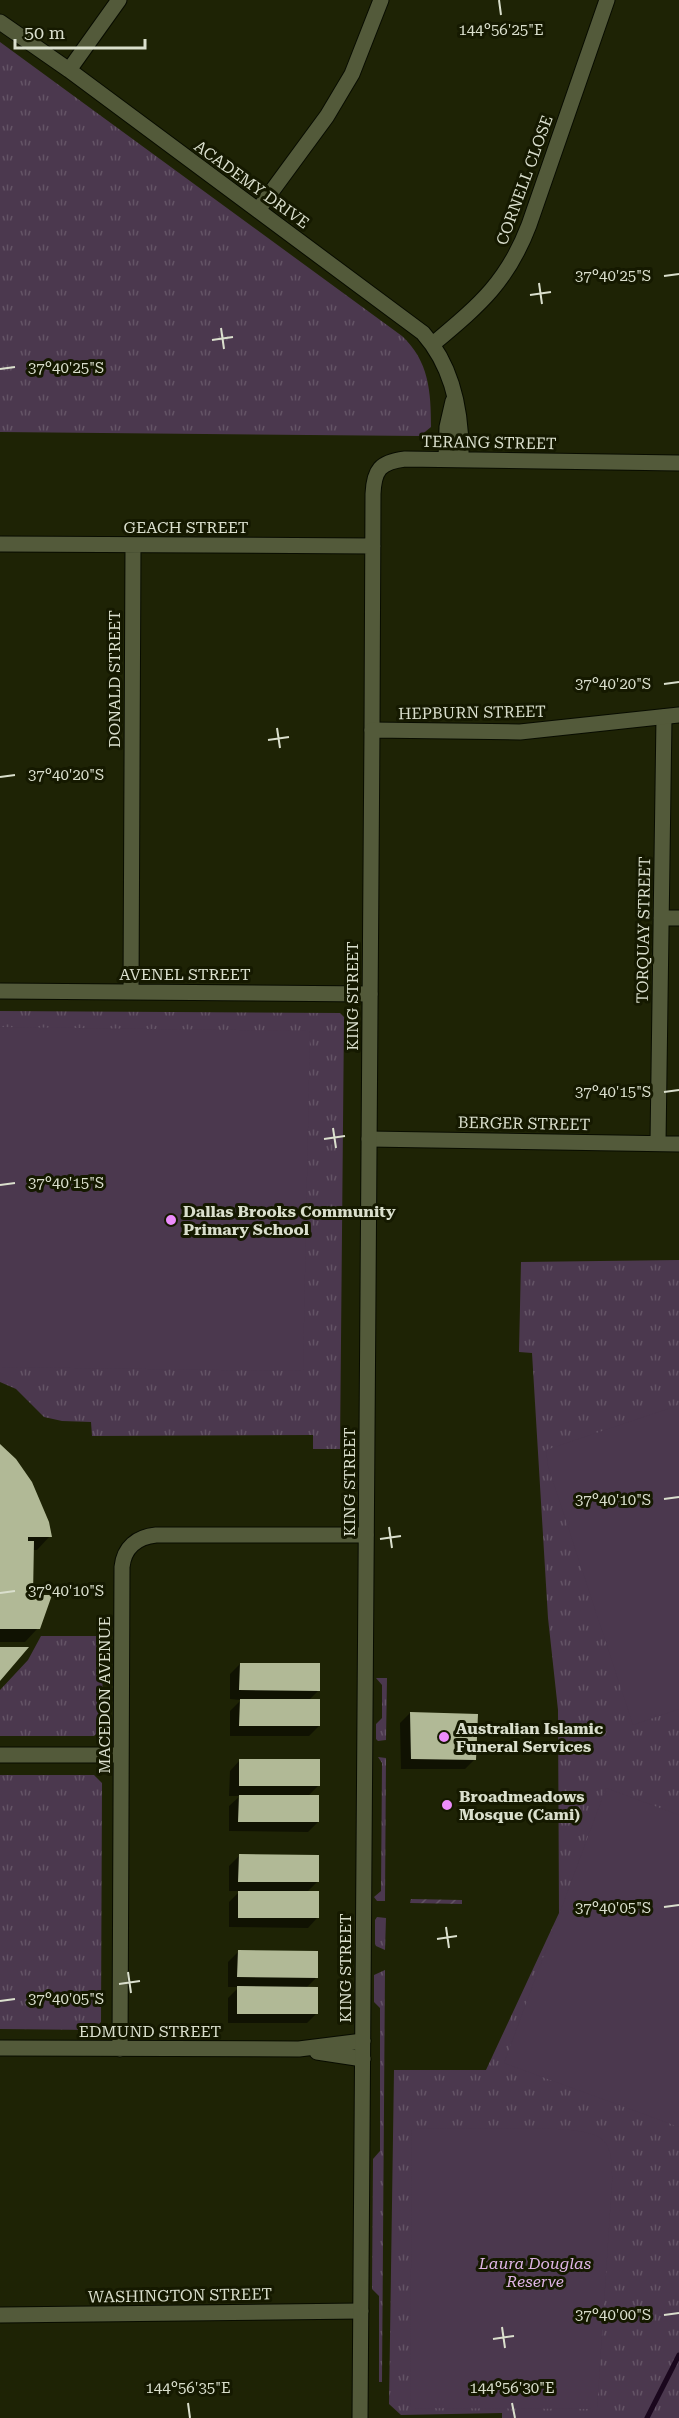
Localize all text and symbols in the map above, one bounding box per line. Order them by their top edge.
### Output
scale bar [15,12,146,50]
text: 144°56'25"E [458,21,544,39]
text: 50 m [24,22,65,43]
street label: CORNELL CLOSE [492,113,557,248]
street label: ACADEMY DRIVE [191,136,313,232]
text: 37°40'25"S [575,267,651,285]
text: 37°40'25"S [28,359,104,377]
street label: TERANG STREET [421,432,557,453]
street label: GEACH STREET [124,518,249,537]
street label: DONALD STREET [105,610,124,748]
text: 37°40'20"S [575,675,651,693]
street label: HEPBURN STREET [398,702,546,723]
text: 37°40'20"S [28,766,104,784]
street label: TORQUAY STREET [633,856,654,1004]
street label: KING STREET [343,941,362,1051]
street label: AVENEL STREET [119,965,251,984]
text: 37°40'15"S [575,1083,651,1101]
street label: BERGER STREET [458,1113,591,1134]
text: 37°40'15"S [28,1174,104,1192]
place label: Dallas Brooks Community Primary School [183,1202,396,1239]
marker: Dallas Brooks Community Primary School [164,1213,178,1227]
street label: KING STREET [340,1427,359,1537]
text: 37°40'10"S [575,1491,651,1509]
text: 37°40'10"S [28,1582,104,1600]
street label: MACEDON AVENUE [95,1616,114,1774]
place label: Australian Islamic Funeral Services [456,1719,603,1756]
marker: Australian Islamic Funeral Services [437,1730,451,1744]
place label: Broadmeadows Mosque (Cami) [459,1787,585,1824]
marker: Broadmeadows Mosque (Cami) [440,1798,454,1812]
text: 37°40'05"S [575,1899,651,1917]
street label: KING STREET [336,1913,355,2023]
text: 37°40'05"S [28,1990,104,2008]
street label: EDMUND STREET [79,2022,222,2041]
park label: Laura Douglas Reserve [478,2254,591,2291]
street label: WASHINGTON STREET [88,2284,273,2307]
text: 37°40'00"S [575,2306,651,2324]
text: 144°56'35"E [145,2379,231,2397]
text: 144°56'30"E [469,2379,555,2397]

